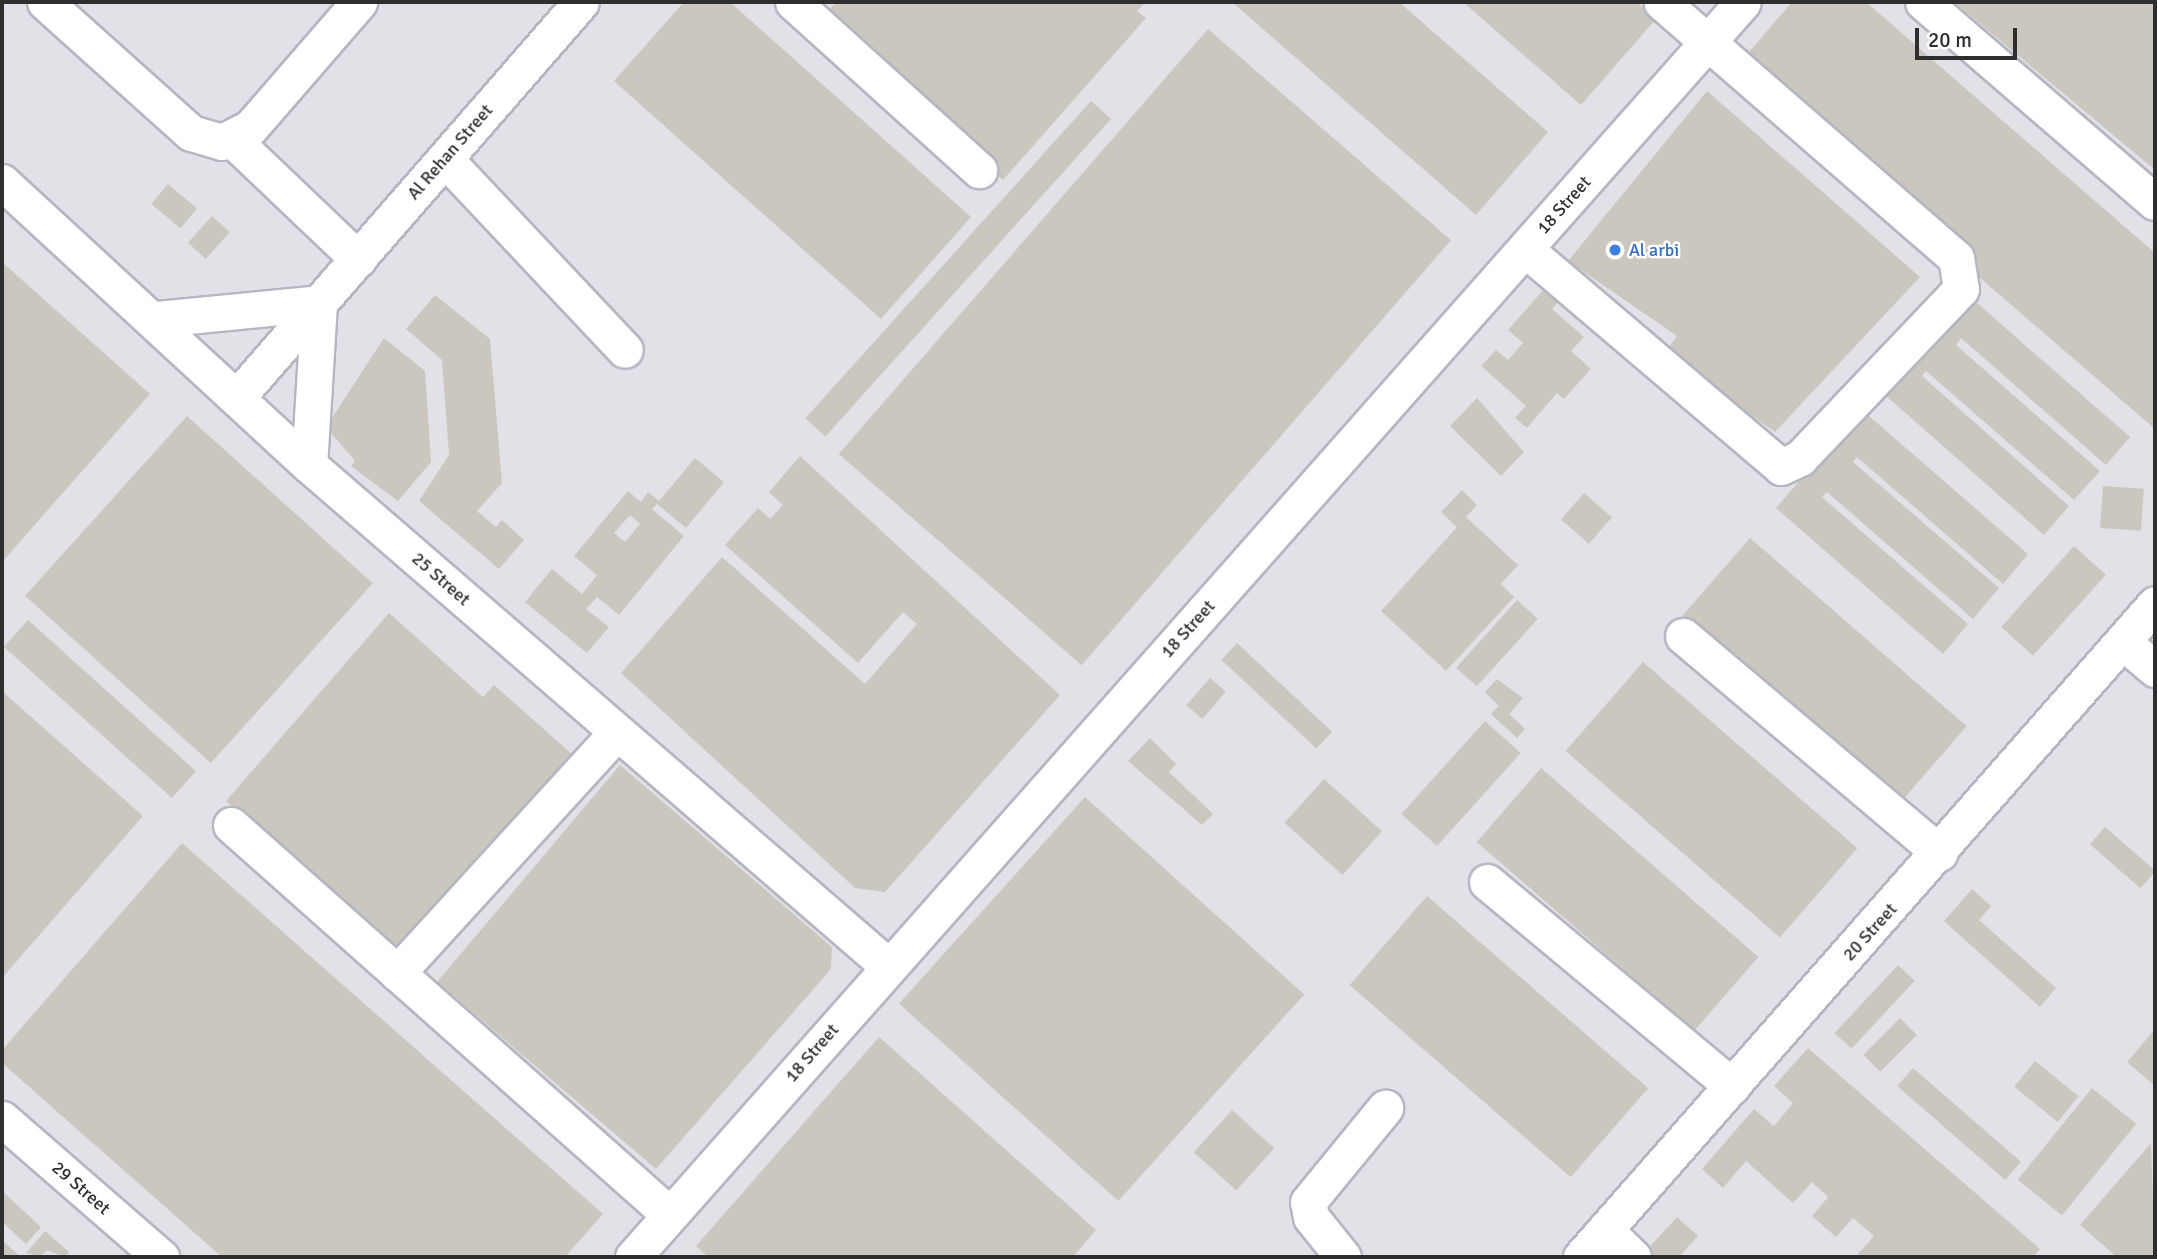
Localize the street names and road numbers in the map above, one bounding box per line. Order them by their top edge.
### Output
street label: Al Rehan Street [403,100,497,204]
street label: 18 Street [1532,172,1596,238]
street label: 25 Street [407,548,475,610]
street label: 18 Street [1156,596,1220,662]
street label: 20 Street [1838,899,1902,965]
street label: 18 Street [781,1019,843,1087]
street label: 29 Street [47,1157,115,1219]

